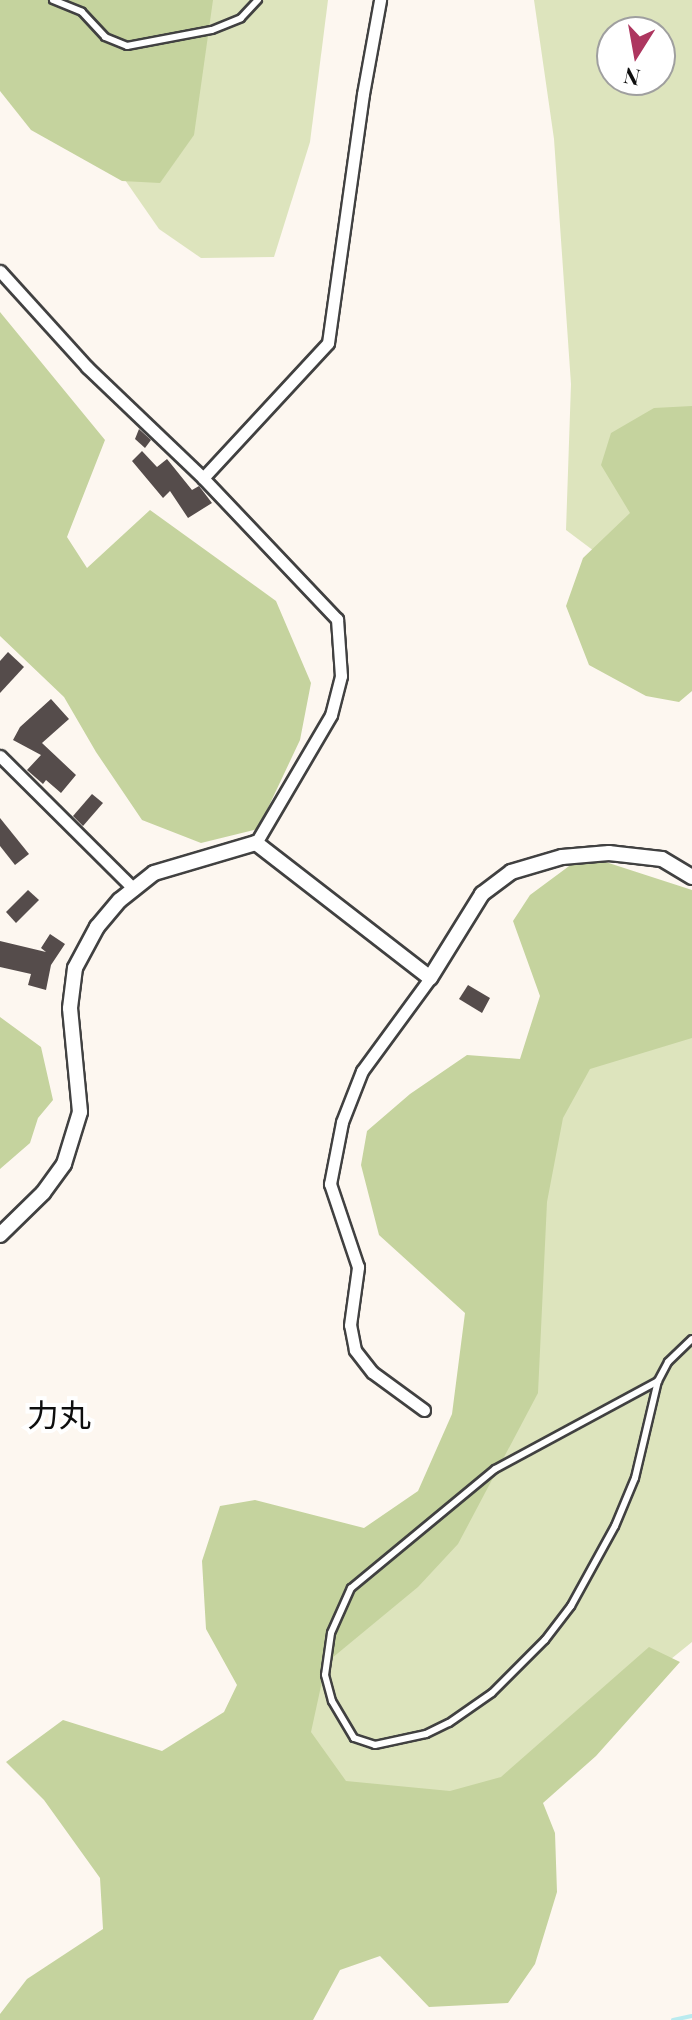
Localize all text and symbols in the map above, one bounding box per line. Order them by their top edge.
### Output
north arrow [596,16,676,96]
text: N [621,61,642,94]
district label: 力丸 [27,1395,91,1433]

